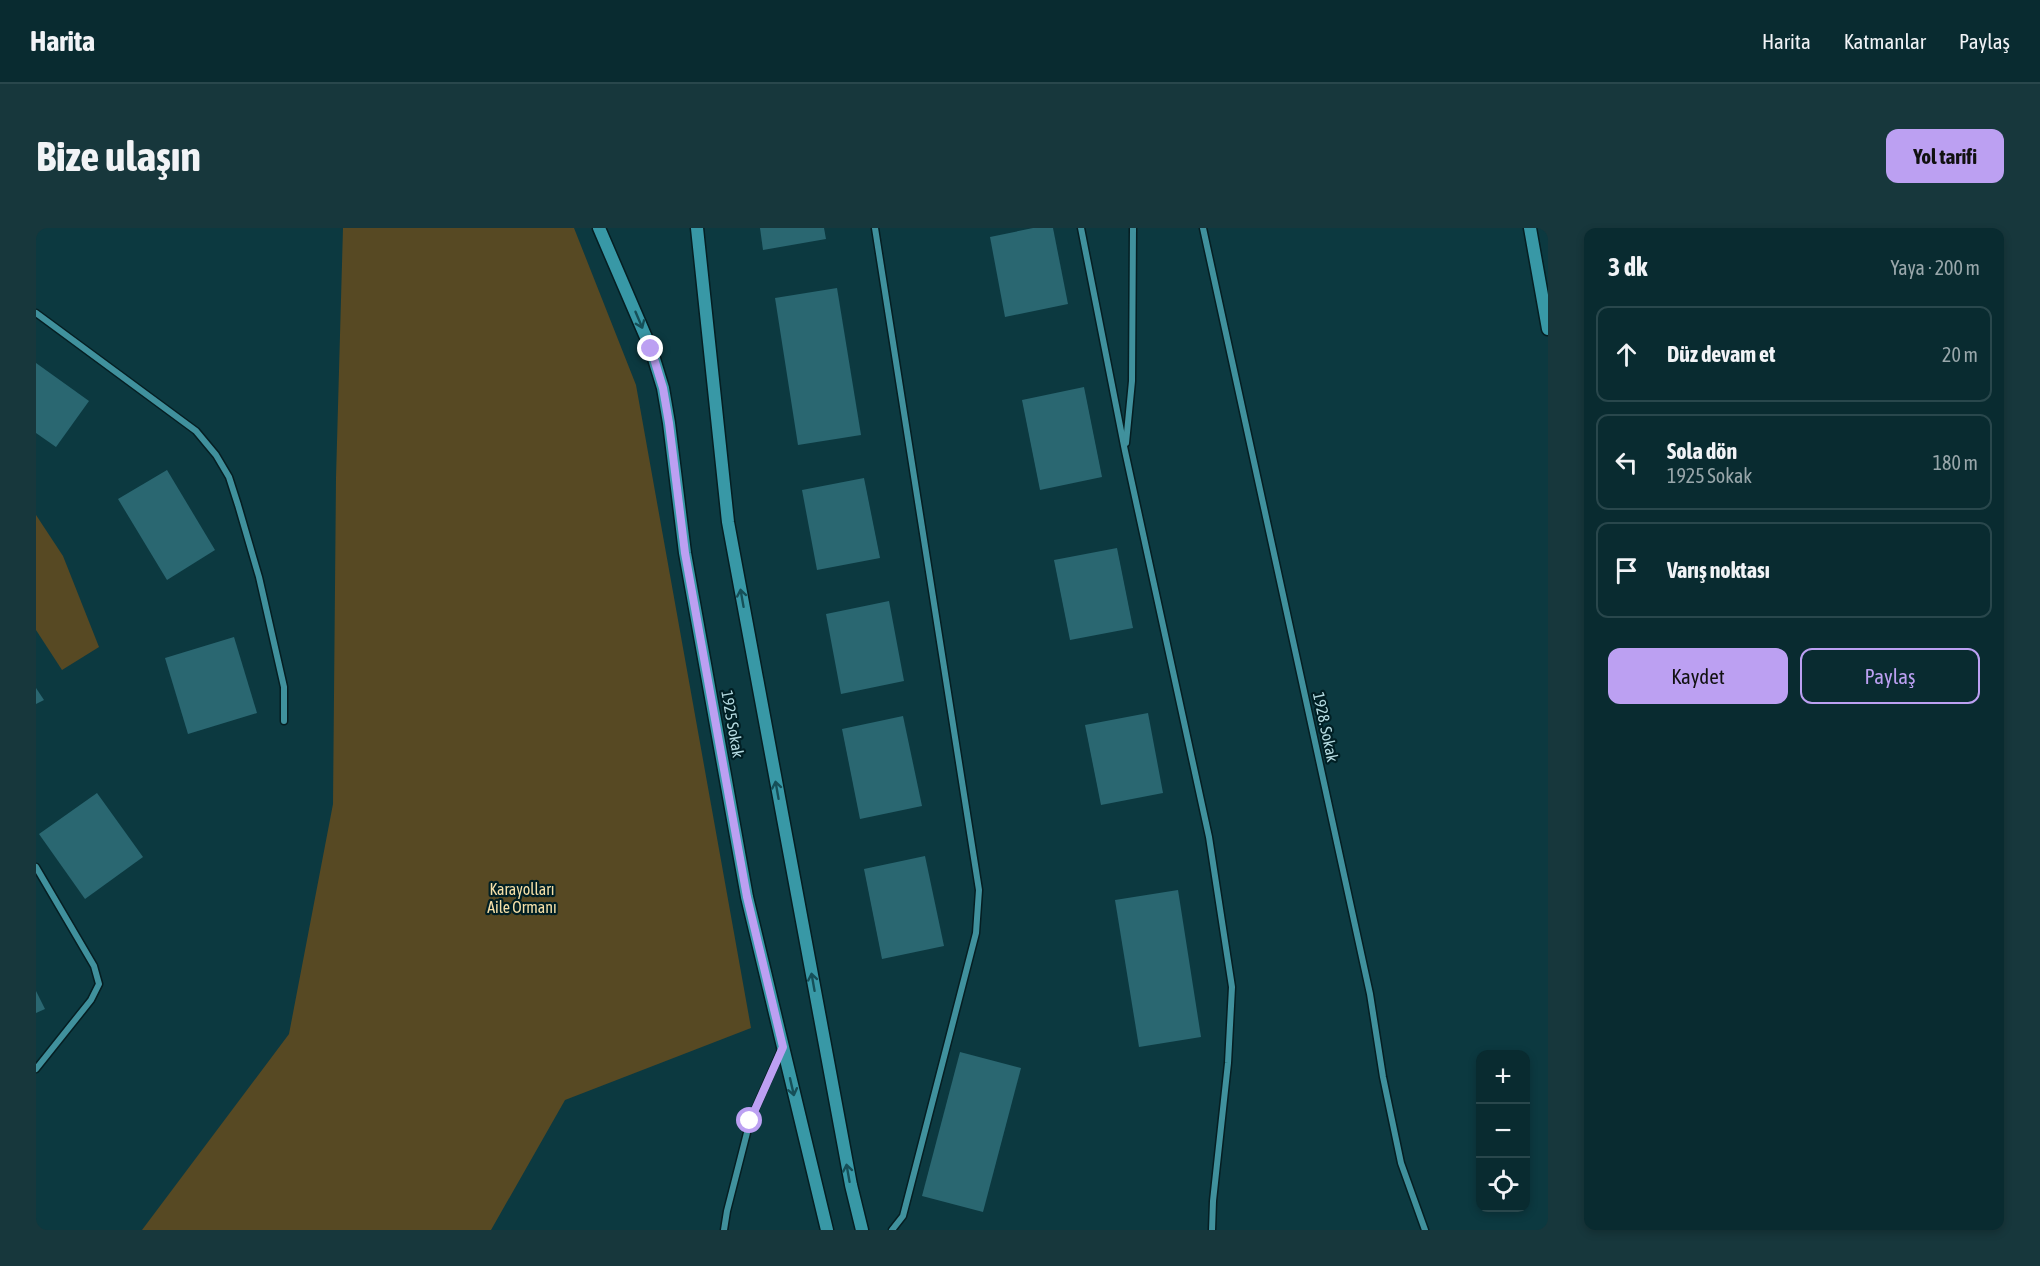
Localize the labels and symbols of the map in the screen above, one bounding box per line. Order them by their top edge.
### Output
one-way arrow [634,310,645,329]
route end [637,335,663,361]
one-way arrow [736,589,747,608]
street label: 1925 Sokak [718,689,748,759]
street label: 1928. Sokak [1310,690,1342,764]
one-way arrow [771,780,782,800]
park label: Karayolları Aile Ormanı [487,880,557,916]
one-way arrow [807,972,818,992]
one-way arrow [787,1077,799,1096]
route start [736,1107,762,1133]
one-way arrow [842,1164,853,1184]

